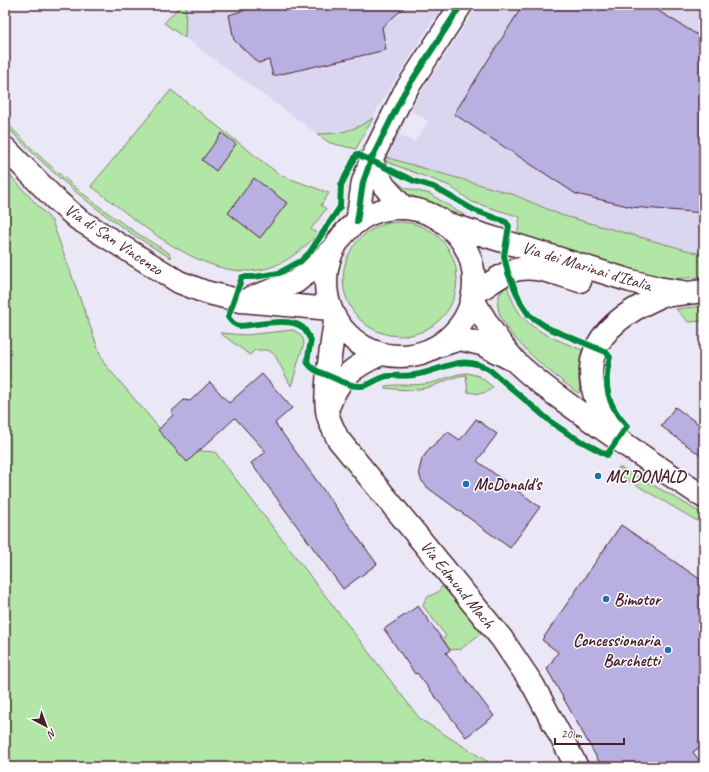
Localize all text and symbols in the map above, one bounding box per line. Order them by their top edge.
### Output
street label: Via di San Vincenzo [61,199,167,280]
street label: Via dei Marinai d'Italia [520,237,656,297]
place label: MC DONALD [606,466,688,487]
marker: MC DONALD [593,471,603,481]
place label: McDonald's [474,474,543,495]
marker: McDonald's [461,479,471,489]
street label: Via Edmund Mach [416,536,499,633]
place label: Bimotor [614,589,662,610]
marker: Bimotor [601,594,611,604]
place label: Concessionaria Barchetti [573,630,663,671]
marker: Concessionaria Barchetti [663,645,673,655]
north arrow [26,706,66,746]
scale bar [555,720,624,746]
text: N [44,726,60,742]
text: 20 m [561,726,583,742]

